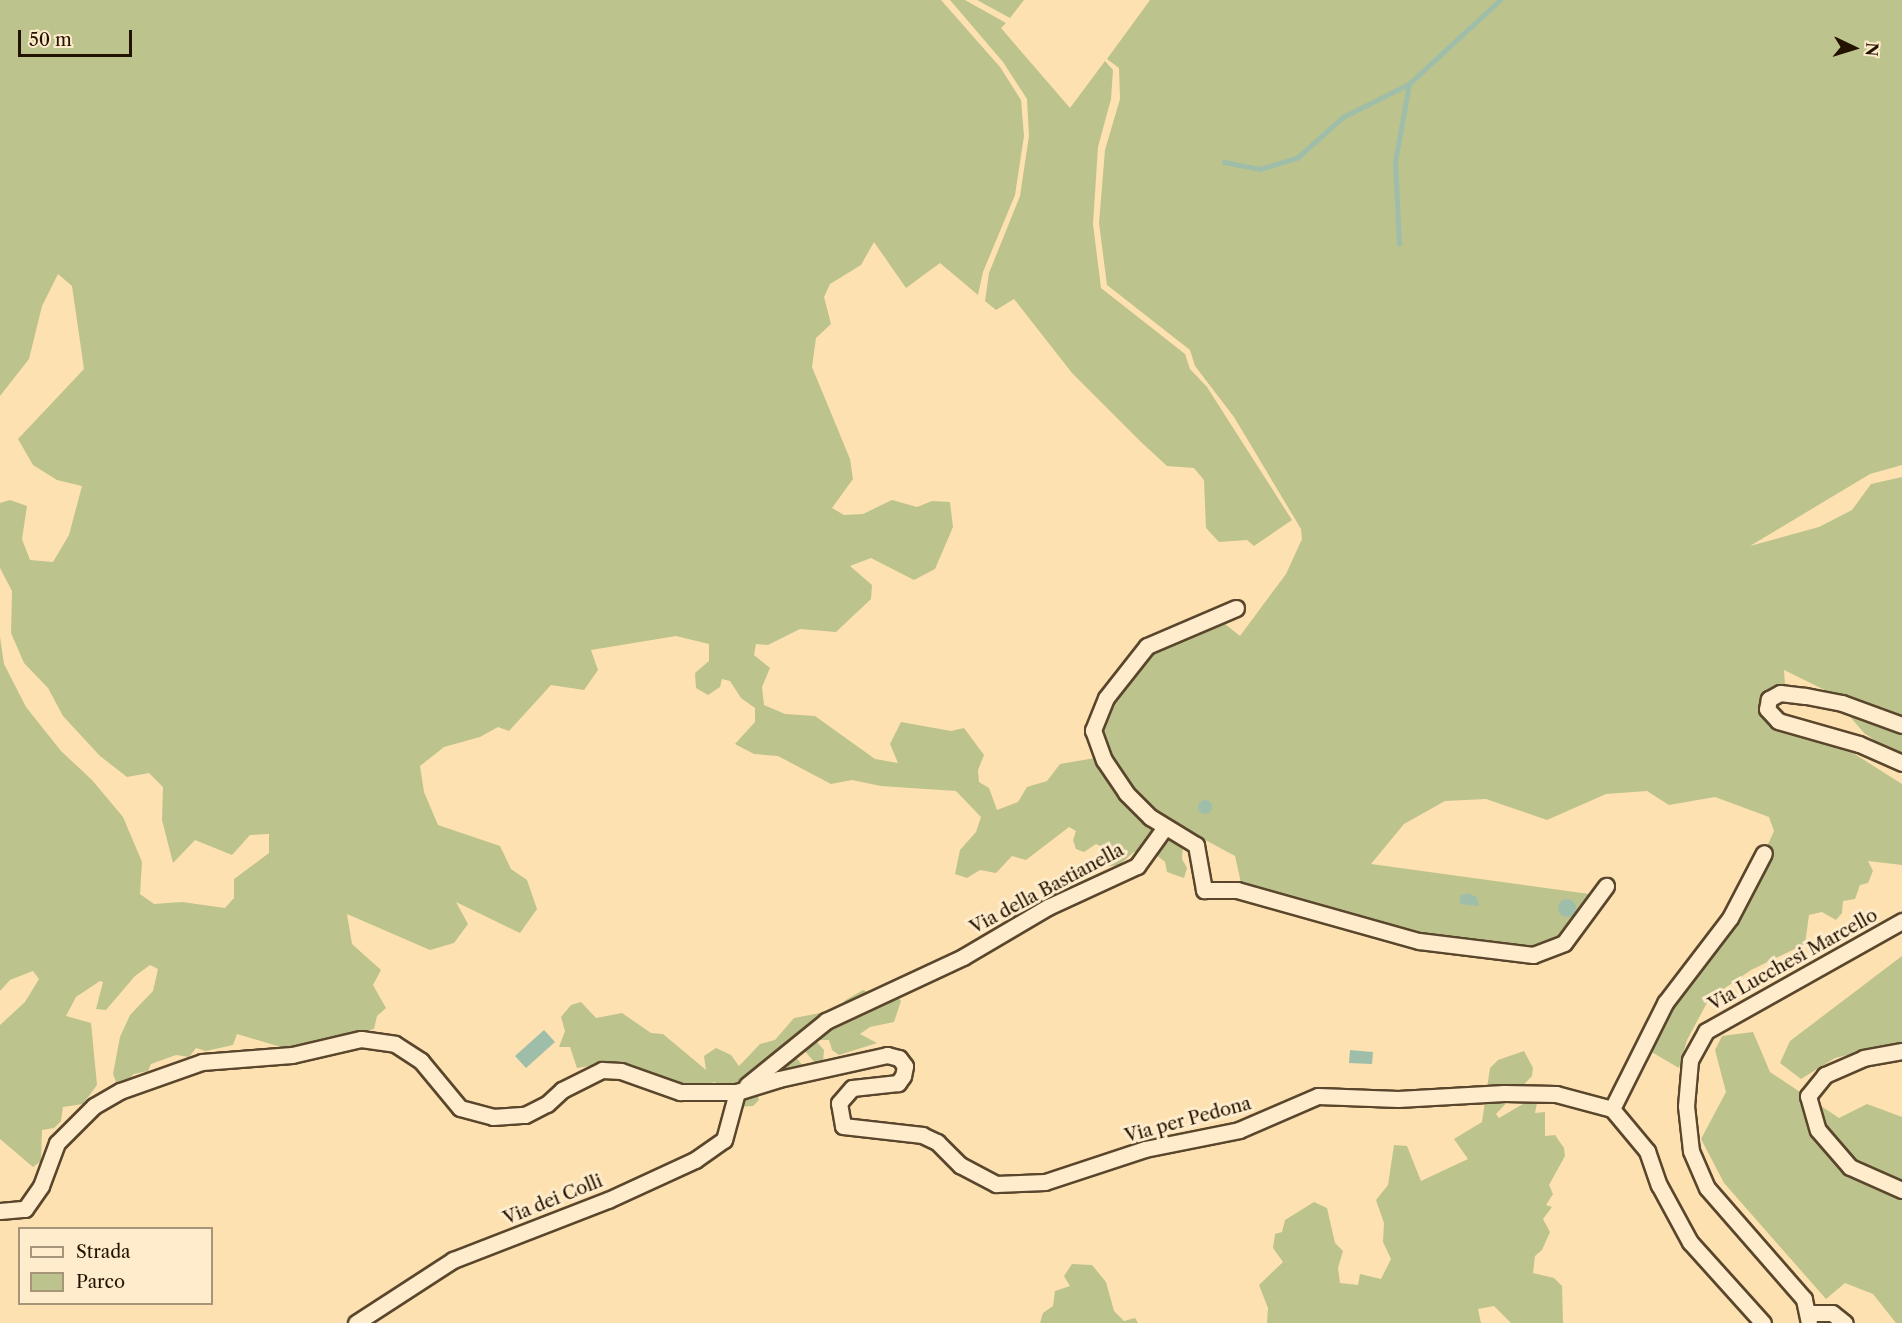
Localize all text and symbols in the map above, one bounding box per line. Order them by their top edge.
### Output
scale bar [21,18,135,56]
north arrow [1824,18,1884,78]
text: 50 m [29,29,72,51]
text: N [1861,42,1882,57]
street label: Via della Bastianella [966,839,1128,939]
street label: Via Lucchesi Marcello [1705,904,1881,1016]
street label: Via per Pedona [1122,1093,1254,1147]
street label: Via dei Colli [500,1170,606,1230]
legend [18,1227,213,1305]
text: Strada [76,1241,131,1263]
text: Parco [76,1271,125,1293]

